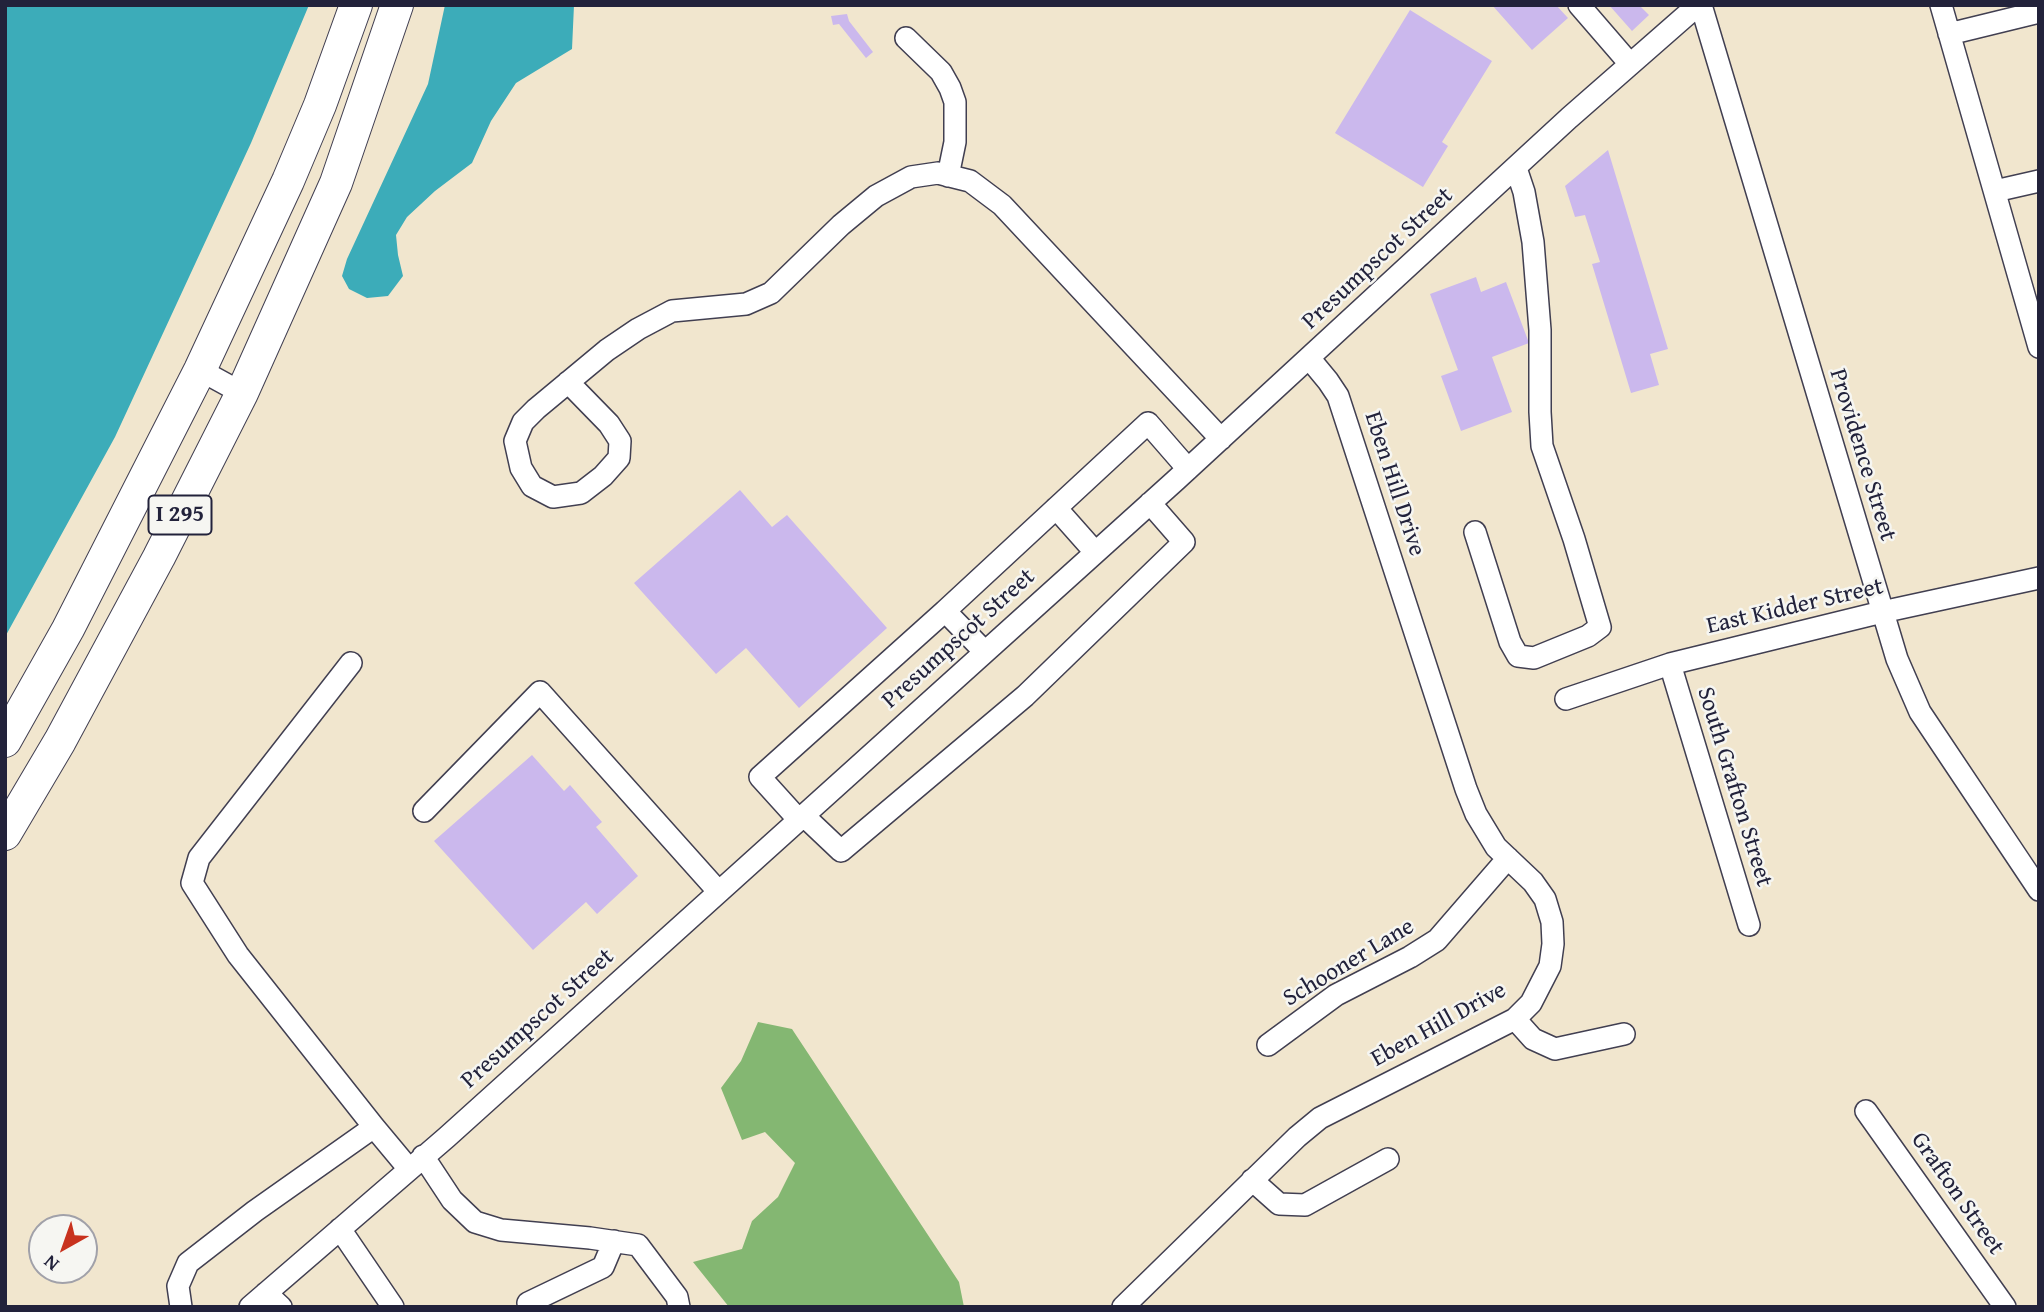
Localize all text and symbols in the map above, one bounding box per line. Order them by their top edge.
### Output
street label: Presumpscot Street [1297,182,1459,336]
street label: Providence Street [1822,366,1902,544]
street label: Eben Hill Drive [1357,408,1431,560]
road number: I 295 [148,495,212,534]
street label: Presumpscot Street [877,563,1041,715]
street label: East Kidder Street [1704,573,1886,641]
street label: South Grafton Street [1690,684,1778,890]
street label: Schooner Lane [1278,913,1420,1013]
street label: Presumpscot Street [456,943,620,1095]
street label: Eben Hill Drive [1366,976,1512,1074]
street label: Grafton Street [1904,1127,2010,1261]
north arrow [28,1214,98,1284]
text: N [37,1249,65,1278]

